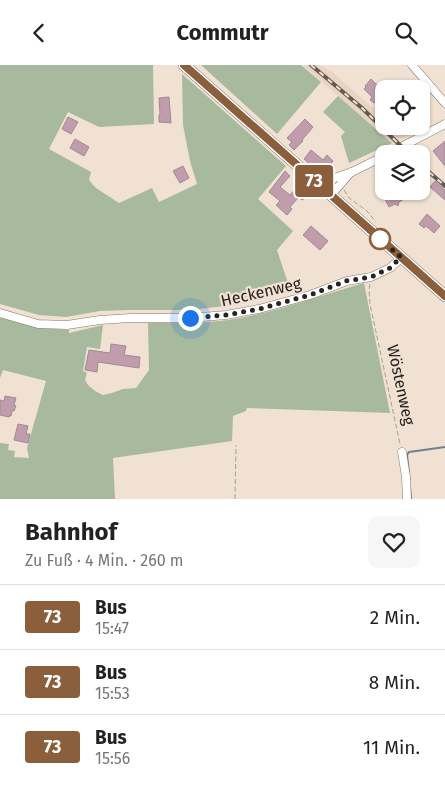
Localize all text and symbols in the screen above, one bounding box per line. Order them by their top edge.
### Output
icon: back [25,19,53,47]
text: Commutr [176,19,269,46]
icon: search [392,19,420,47]
map controls [375,80,430,200]
button: locate [375,80,430,135]
button: layers [375,145,430,200]
line badge: 73 [292,165,336,197]
text: 73 [305,170,323,192]
unlabelled marker [369,228,391,250]
street label: Heckenweg [219,273,304,310]
your location [178,306,203,331]
street label: Wöstenweg [383,343,419,428]
button: heart [368,516,420,568]
text: Bahnhof [25,518,117,546]
text: Zu Fuß · 4 Min. · 260 m [25,551,184,570]
text: Bus [95,596,127,619]
text: 73 [44,606,61,628]
text: 2 Min. [370,606,420,629]
text: 15:47 [95,619,129,638]
text: Bus [95,661,127,684]
text: 73 [44,671,61,693]
text: 8 Min. [369,671,420,694]
text: 15:53 [95,684,130,703]
text: Bus [95,726,127,749]
text: 73 [44,736,61,758]
text: 11 Min. [363,736,420,759]
text: 15:56 [95,749,130,768]

